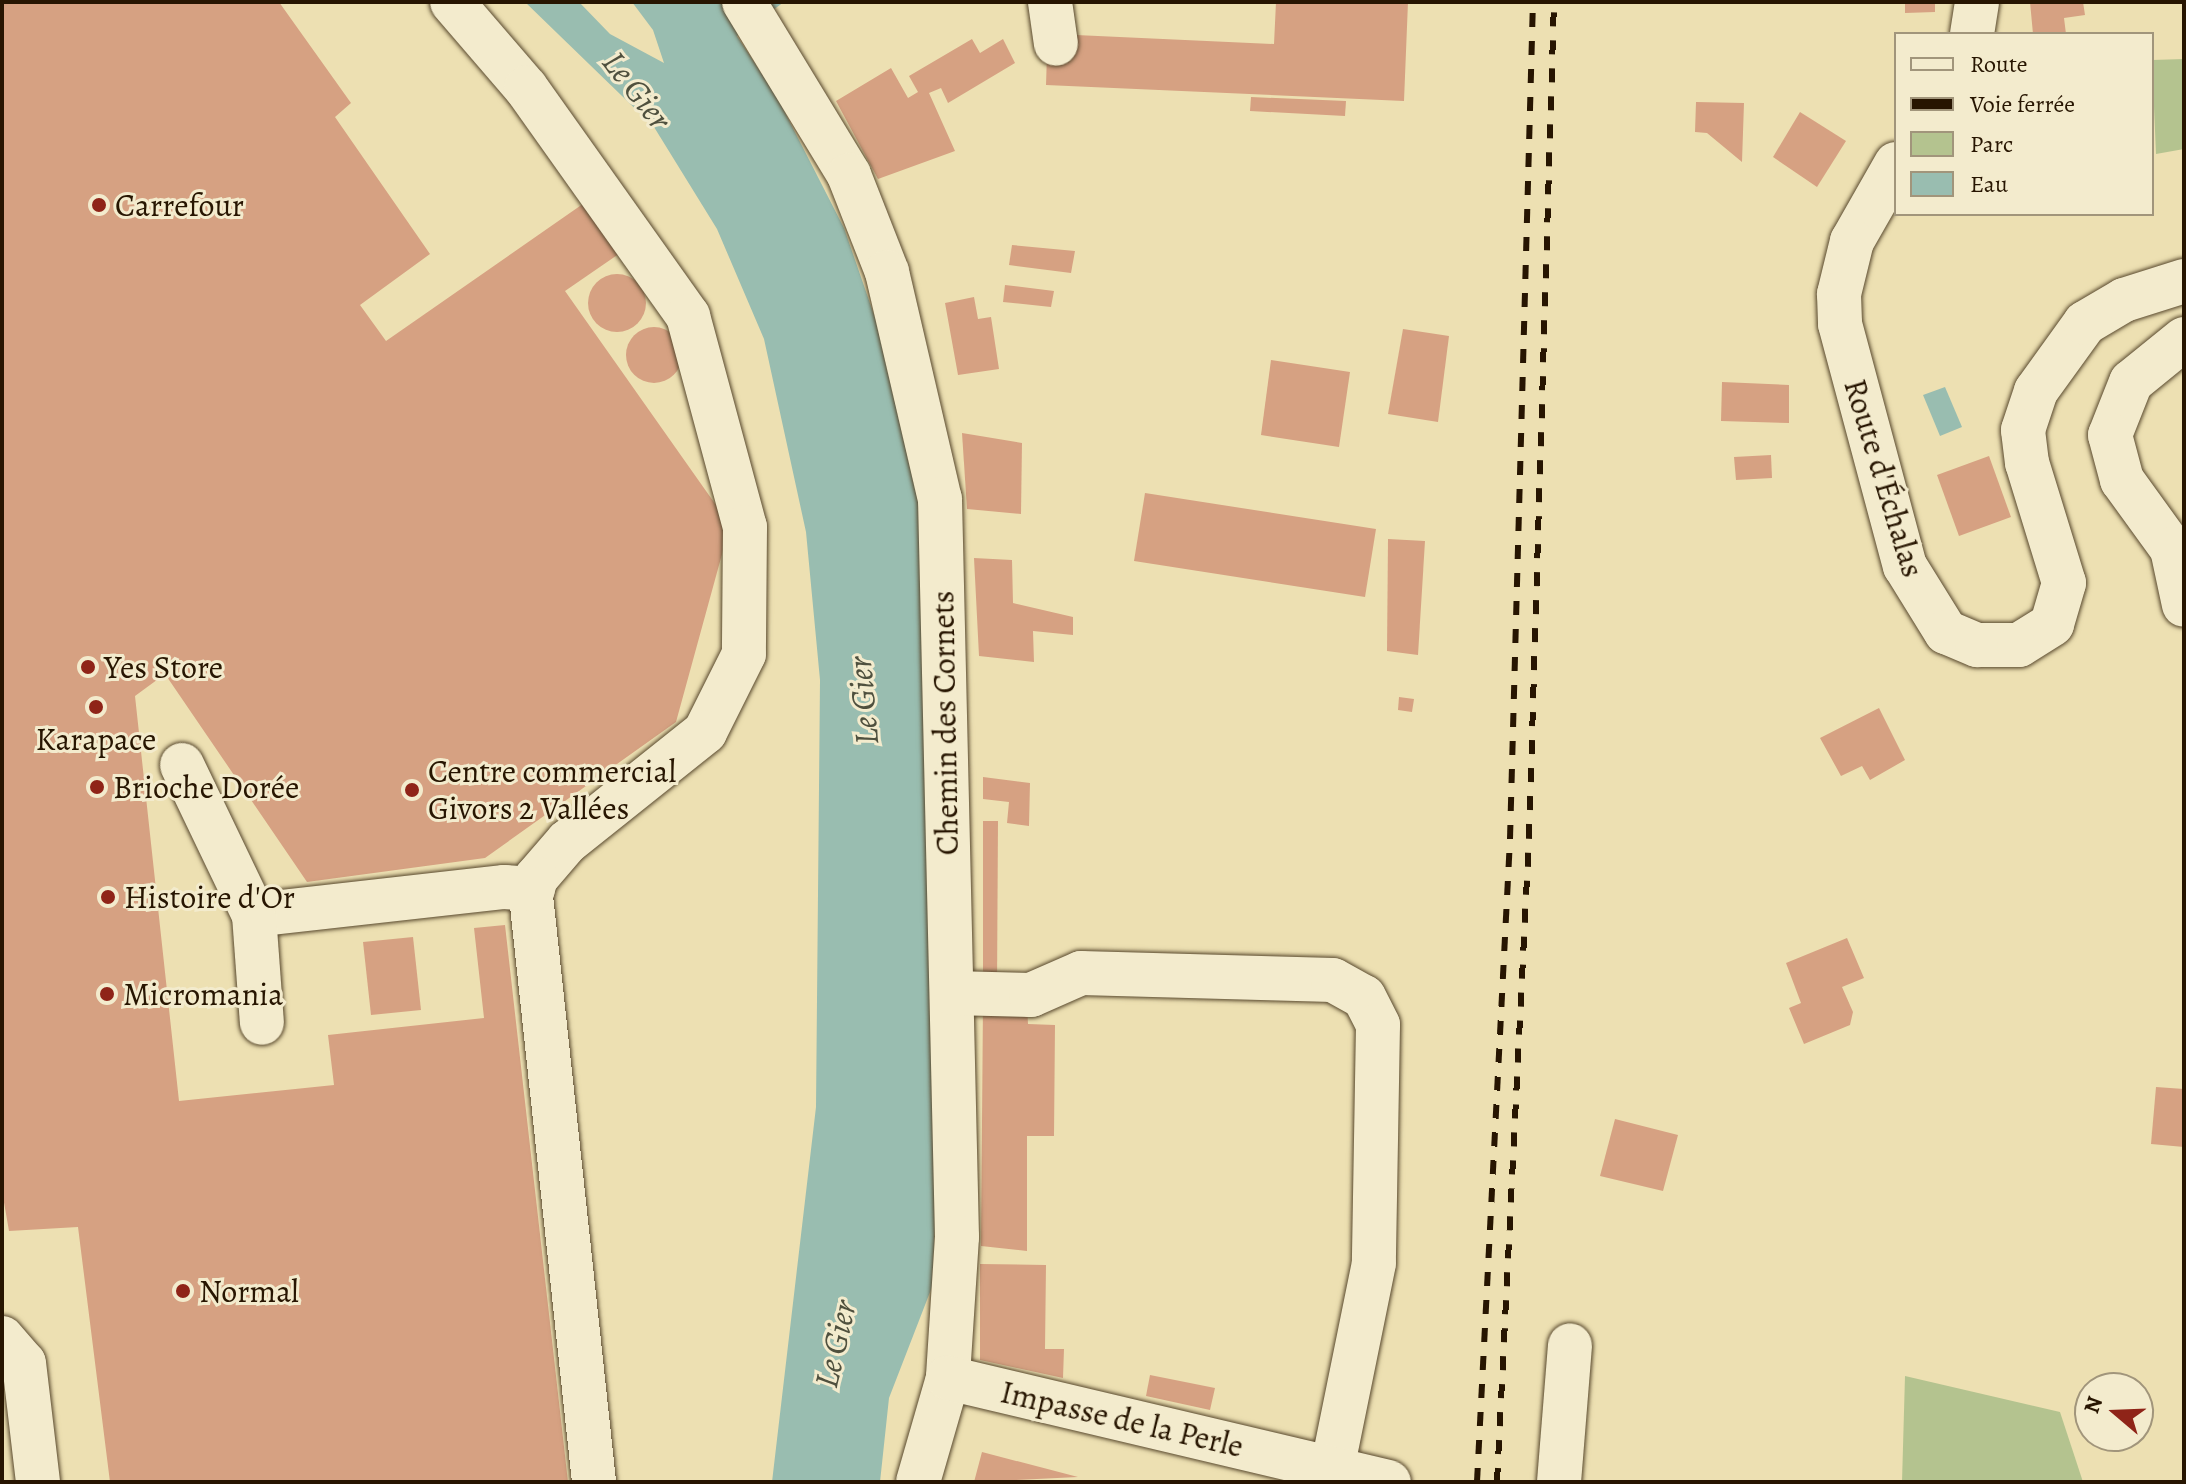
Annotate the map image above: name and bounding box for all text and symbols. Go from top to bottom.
legend [1894,32,2154,216]
water label: Le Gier [594,43,680,137]
text: Route [1970,48,2028,80]
text: Voie ferrée [1970,88,2075,120]
text: Parc [1970,128,2013,160]
text: Eau [1970,168,2008,200]
place label: Carrefour [115,186,244,224]
marker: Carrefour [90,196,108,214]
street label: Route d'Échalas [1836,374,1932,582]
street label: Chemin des Cornets [923,590,967,856]
place label: Yes Store [104,648,223,686]
water label: Le Gier [839,655,887,747]
marker: Yes Store [79,658,97,676]
marker: Karapace [87,698,105,716]
place label: Karapace [36,720,156,758]
place label: Centre commercial Givors 2 Vallées [428,753,676,828]
place label: Brioche Dorée [113,768,299,806]
marker: Brioche Dorée [88,778,106,796]
marker: Centre commercial Givors 2 Vallées [403,781,421,799]
place label: Histoire d'Or [124,878,295,916]
marker: Histoire d'Or [99,888,117,906]
place label: Micromania [123,975,283,1013]
marker: Micromania [98,985,116,1003]
place label: Normal [199,1272,299,1310]
marker: Normal [174,1282,192,1300]
water label: Le Gier [805,1296,865,1392]
street label: Impasse de la Perle [997,1372,1247,1466]
north arrow [2074,1372,2154,1452]
text: N [2076,1392,2110,1417]

